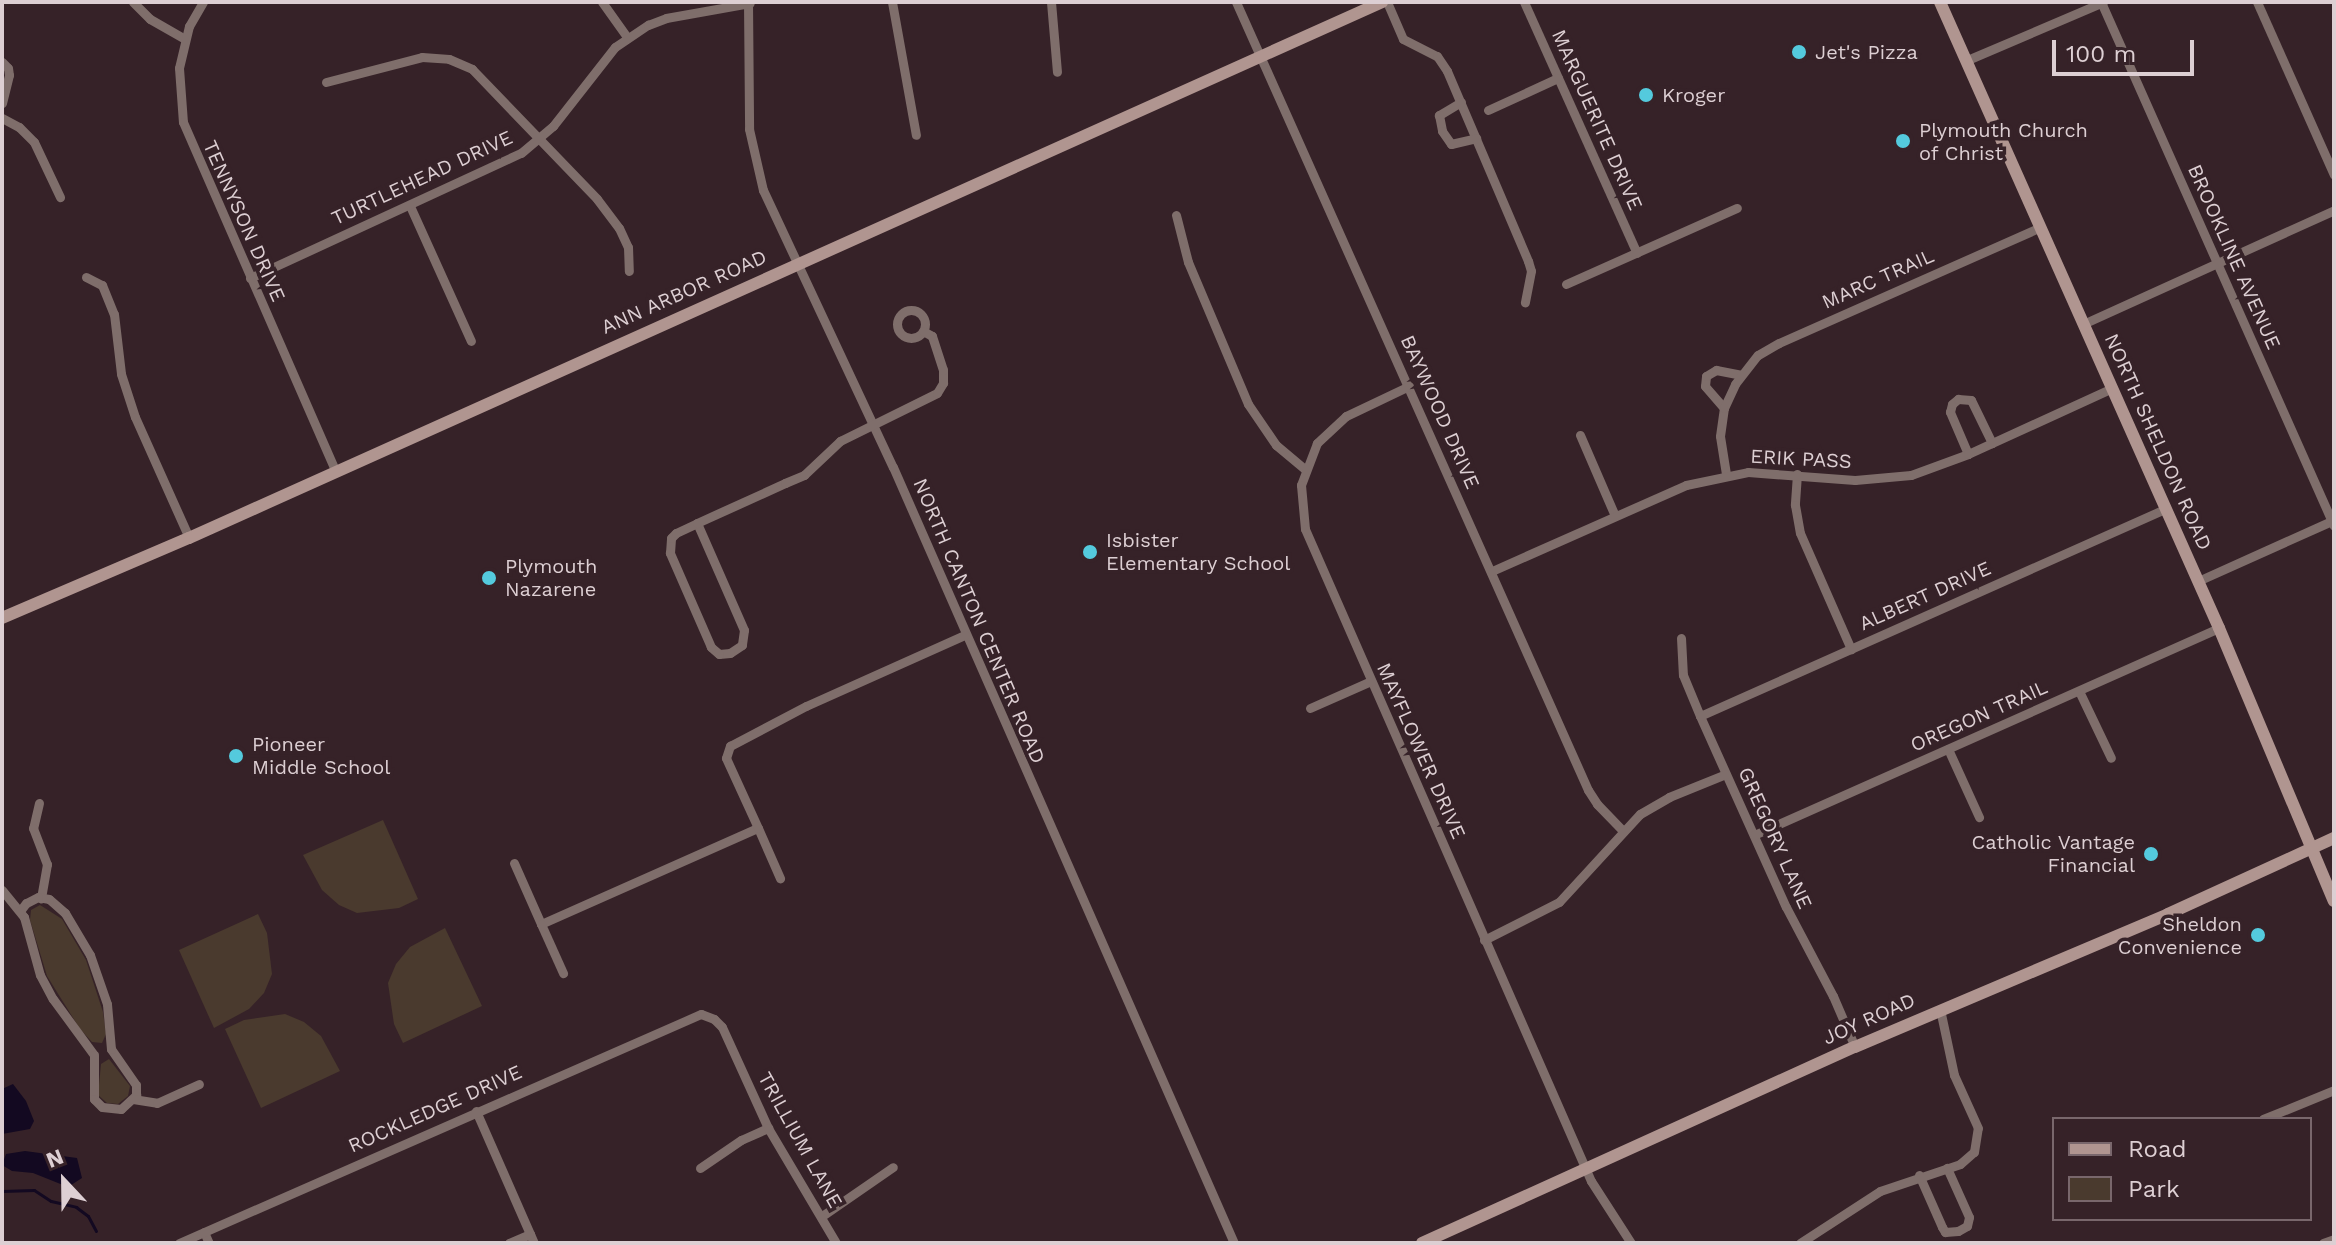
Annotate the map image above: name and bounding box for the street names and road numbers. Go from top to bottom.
street label: MARGUERITE DRIVE [1546,26,1648,214]
street label: TURTLEHEAD DRIVE [328,125,516,231]
street label: TENNYSON DRIVE [198,137,290,305]
street label: BROOKLINE AVENUE [2182,160,2286,354]
street label: MARC TRAIL [1818,244,1938,314]
street label: ANN ARBOR ROAD [597,245,771,339]
street label: NORTH SHELDON ROAD [2099,330,2217,554]
street label: BAYWOOD DRIVE [1395,331,1485,493]
street label: ERIK PASS [1750,444,1852,474]
street label: NORTH CANTON CENTER ROAD [908,475,1050,767]
street label: ALBERT DRIVE [1855,556,1995,636]
street label: MAYFLOWER DRIVE [1371,659,1471,843]
street label: OREGON TRAIL [1906,675,2052,757]
street label: GREGORY LANE [1733,763,1817,913]
street label: JOY ROAD [1819,988,1919,1050]
street label: ROCKLEDGE DRIVE [344,1060,526,1158]
street label: TRILLIUM LANE [753,1068,847,1212]

